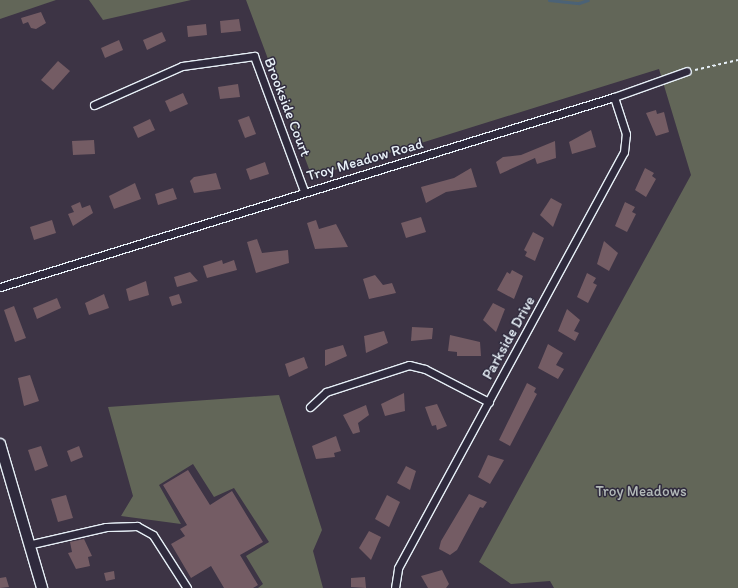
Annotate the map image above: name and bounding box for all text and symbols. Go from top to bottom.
street label: Brookside Court [260,55,314,159]
street label: Troy Meadow Road [305,135,425,185]
street label: Parkside Drive [479,293,539,383]
park label: Troy Meadows [596,483,686,501]

